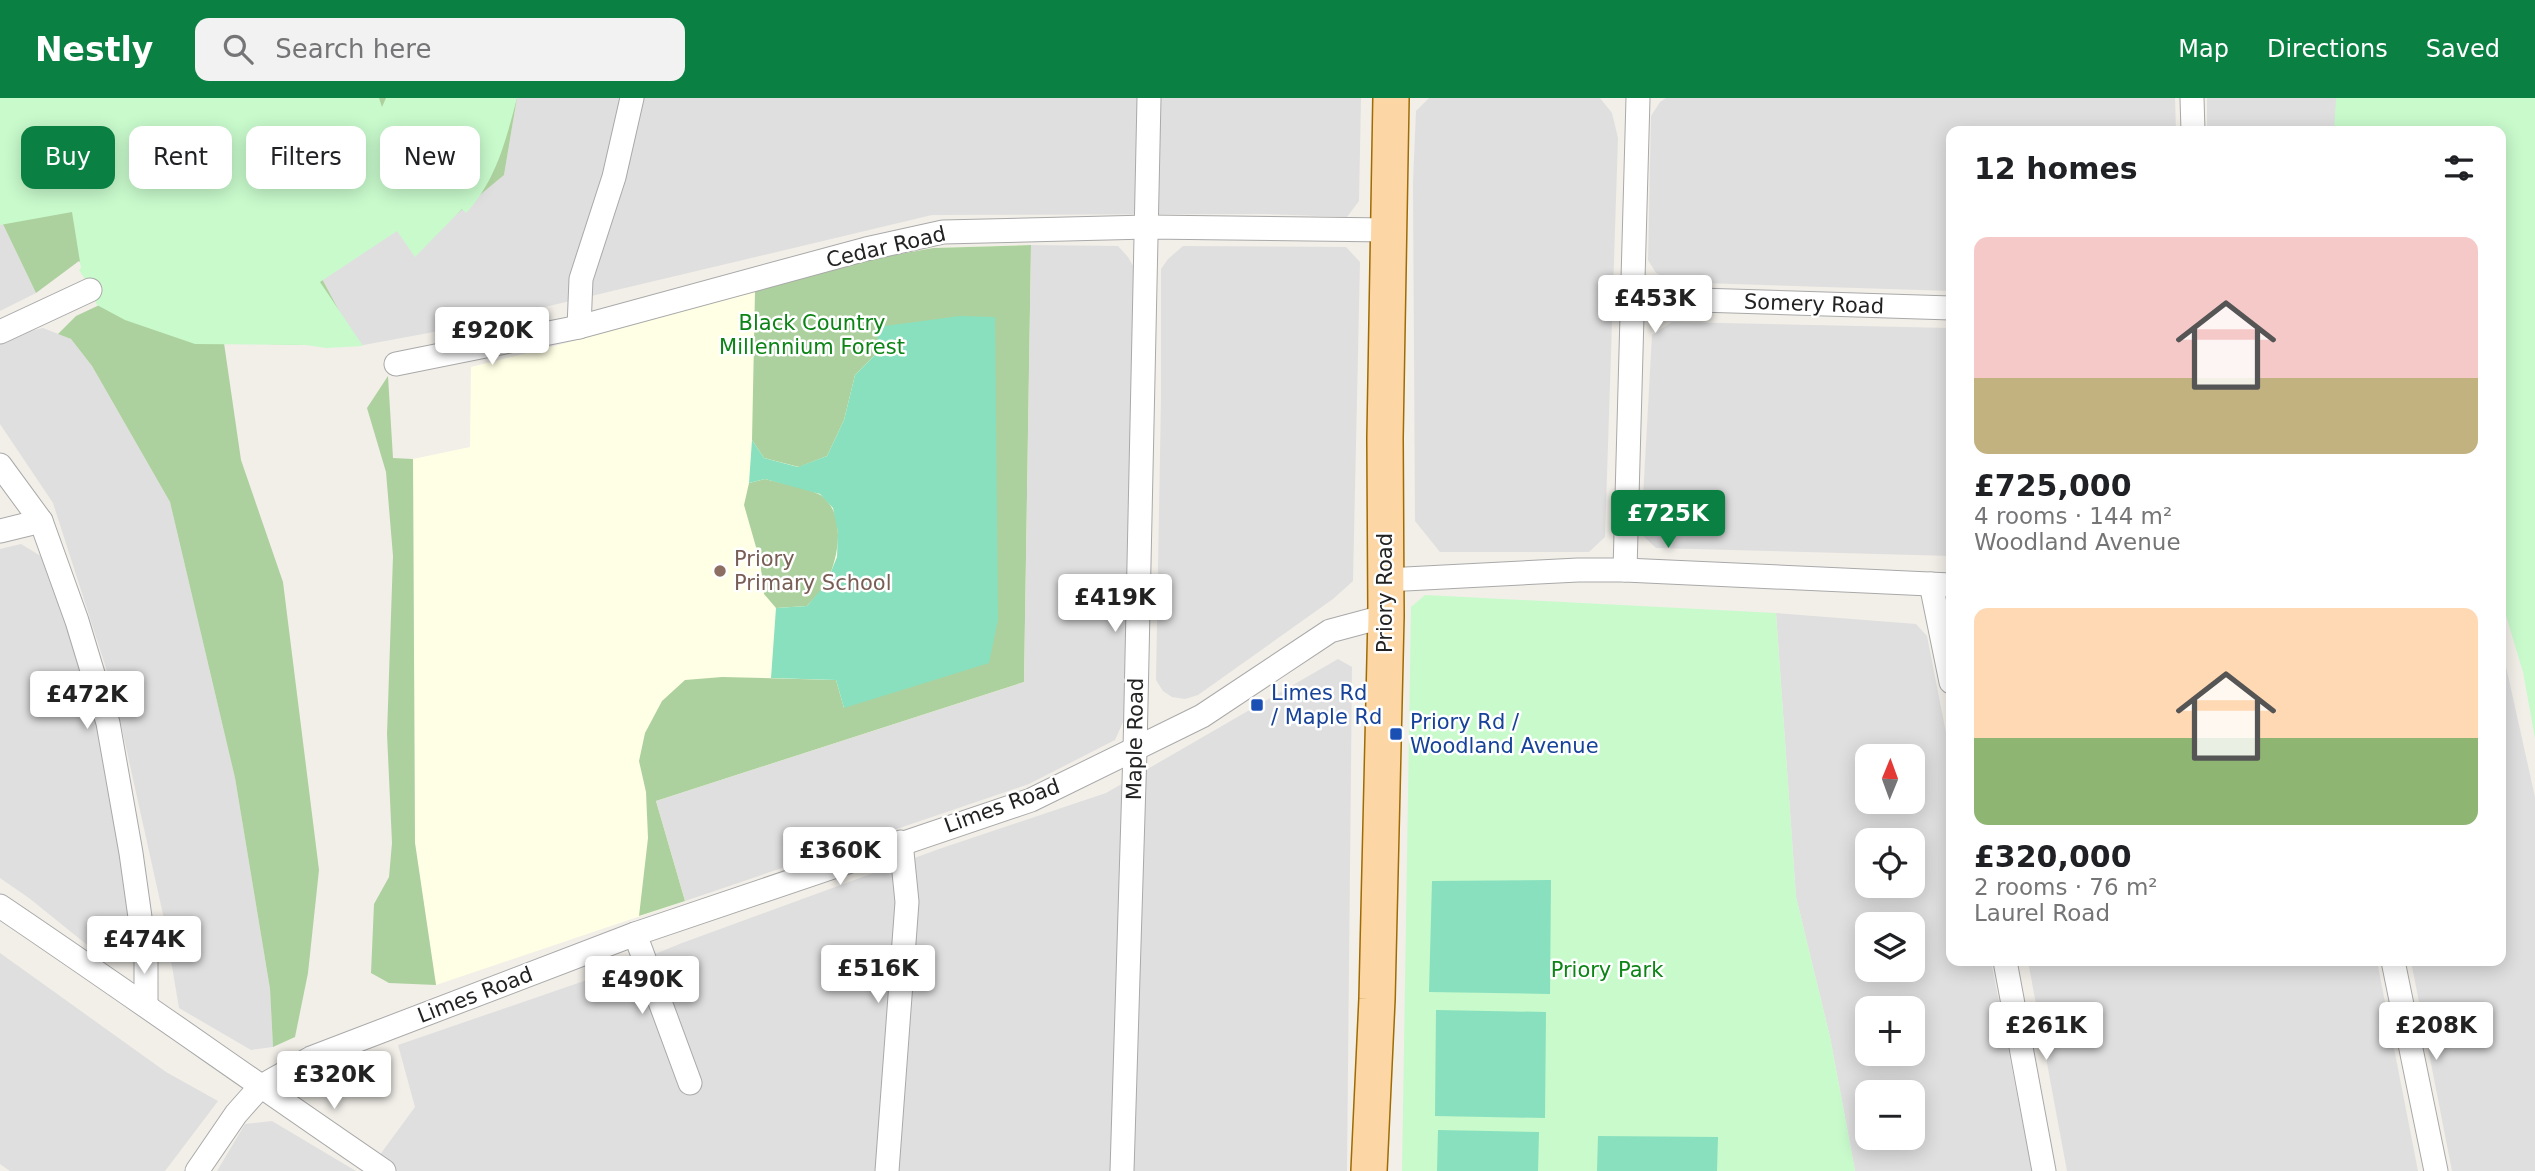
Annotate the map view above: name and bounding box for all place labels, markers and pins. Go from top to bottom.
pin: £453K [1606,275,1704,335]
pin: £920K [443,308,541,367]
pin: £725K [1619,490,1717,550]
place label: Priory Primary School [734,547,892,595]
marker: Priory Primary School [712,563,728,579]
pin: £419K [1066,574,1164,634]
pin: £472K [38,672,136,731]
place label: Limes Rd / Maple Rd [1271,681,1382,729]
marker: Limes Rd / Maple Rd [1249,697,1265,713]
place label: Priory Rd / Woodland Avenue [1410,710,1599,758]
marker: Priory Rd / Woodland Avenue [1388,726,1404,742]
pin: £360K [791,828,889,887]
pin: £474K [95,916,193,976]
pin: £516K [829,946,927,1005]
pin: £490K [593,956,691,1016]
pin: £261K [1997,1002,2095,1062]
pin: £208K [2387,1002,2485,1062]
pin: £320K [285,1052,383,1111]

